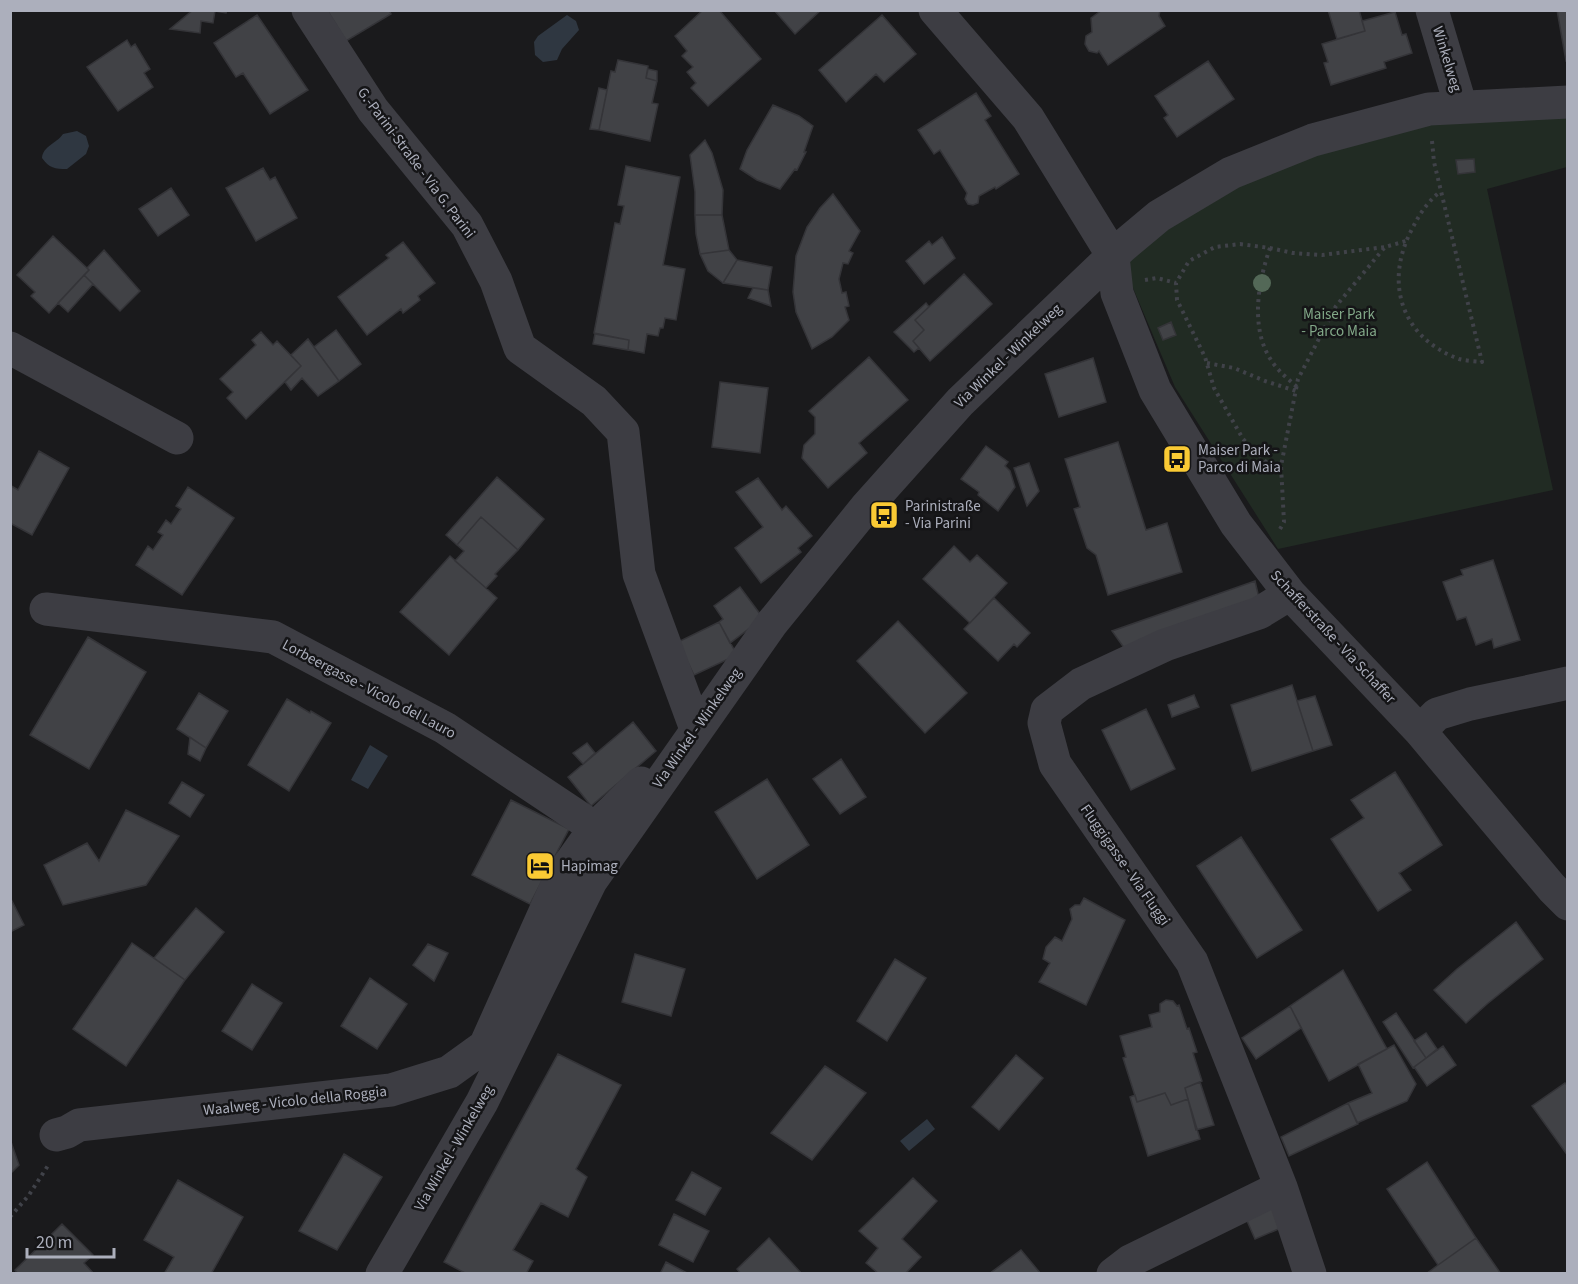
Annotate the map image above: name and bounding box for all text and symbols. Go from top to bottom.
street label: Winkelweg [1427,24,1467,95]
street label: G.-Parini-Straße - Via G. Parini [352,83,480,243]
street label: Via Winkel - Winkelweg [949,299,1067,413]
park label: Maiser Park - Parco Maia [1301,304,1377,342]
place label: Maiser Park - Parco di Maia [1198,440,1281,478]
bus stop icon: Maiser Park - Parco di Maia [1161,443,1193,475]
place label: Parinistraße - Via Parini [905,496,981,534]
bus stop icon: Parinistraße - Via Parini [868,499,900,531]
street label: Schafferstraße - Via Schaffer [1265,566,1401,709]
street label: Lorbeergasse - Vicolo del Lauro [278,634,460,744]
street label: Via Winkel - Winkelweg [648,663,747,792]
street label: Fluggigasse - Via Fluggi [1075,800,1175,930]
hotel icon: Hapimag [524,850,556,882]
place label: Hapimag [561,856,618,877]
street label: Waalweg - Vicolo della Roggia [202,1081,388,1121]
street label: Via Winkel - Winkelweg [409,1081,499,1215]
scale bar [27,1221,114,1259]
text: 20 m [36,1230,72,1255]

